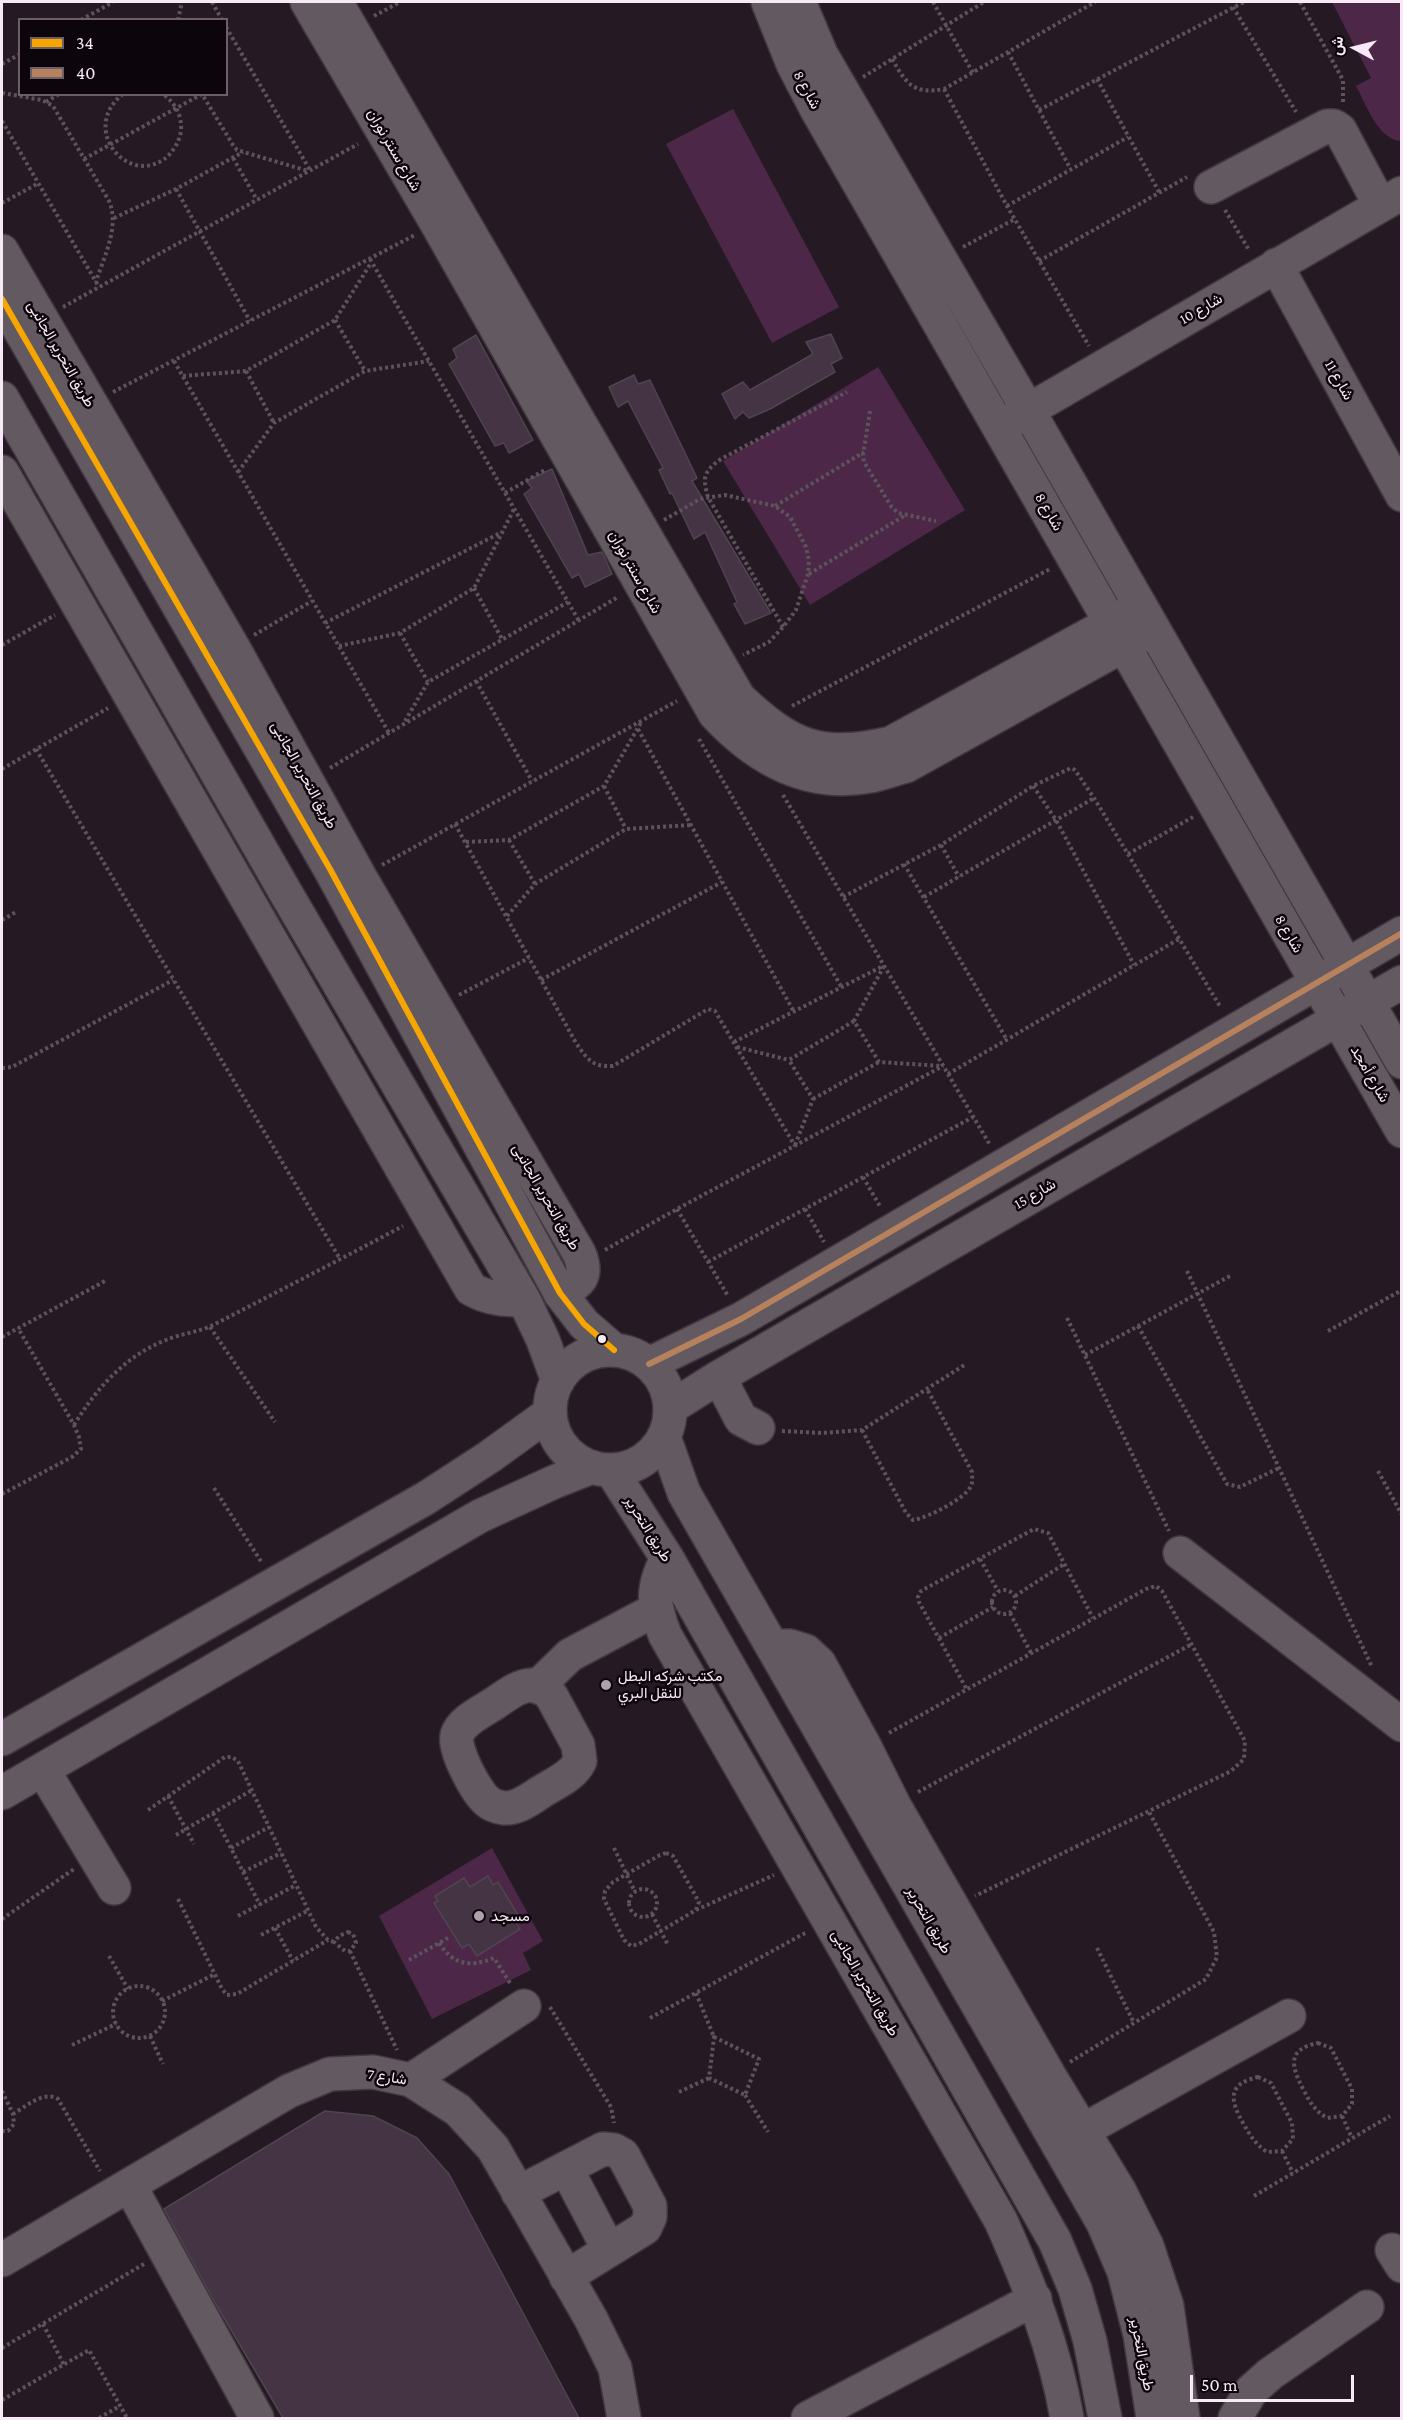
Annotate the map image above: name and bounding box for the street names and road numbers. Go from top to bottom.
street label: شارع 8 [789,68,825,112]
street label: شارع سنتر نوران [363,105,425,195]
street label: شارع 10 [1176,290,1226,328]
street label: طريق التحرير الجانبى [23,297,99,411]
street label: شارع 11 [1321,357,1357,403]
street label: شارع 8 [1031,490,1067,534]
street label: شارع سنتر نوران [605,527,665,617]
street label: طريق التحرير الجانبى [267,718,341,832]
street label: شارع 8 [1271,912,1307,956]
street label: شارع أمجد [1347,1042,1393,1106]
street label: طريق التحرير الجانبى [508,1140,584,1254]
street label: شارع 15 [1011,1175,1059,1213]
street label: طريق التحرير [621,1493,675,1565]
street label: طريق التحرير [903,1883,955,1957]
street label: طريق التحرير الجانبى [827,1926,903,2040]
street label: شارع 7 [366,2065,408,2089]
street label: طريق التحرير [1126,2316,1158,2392]

